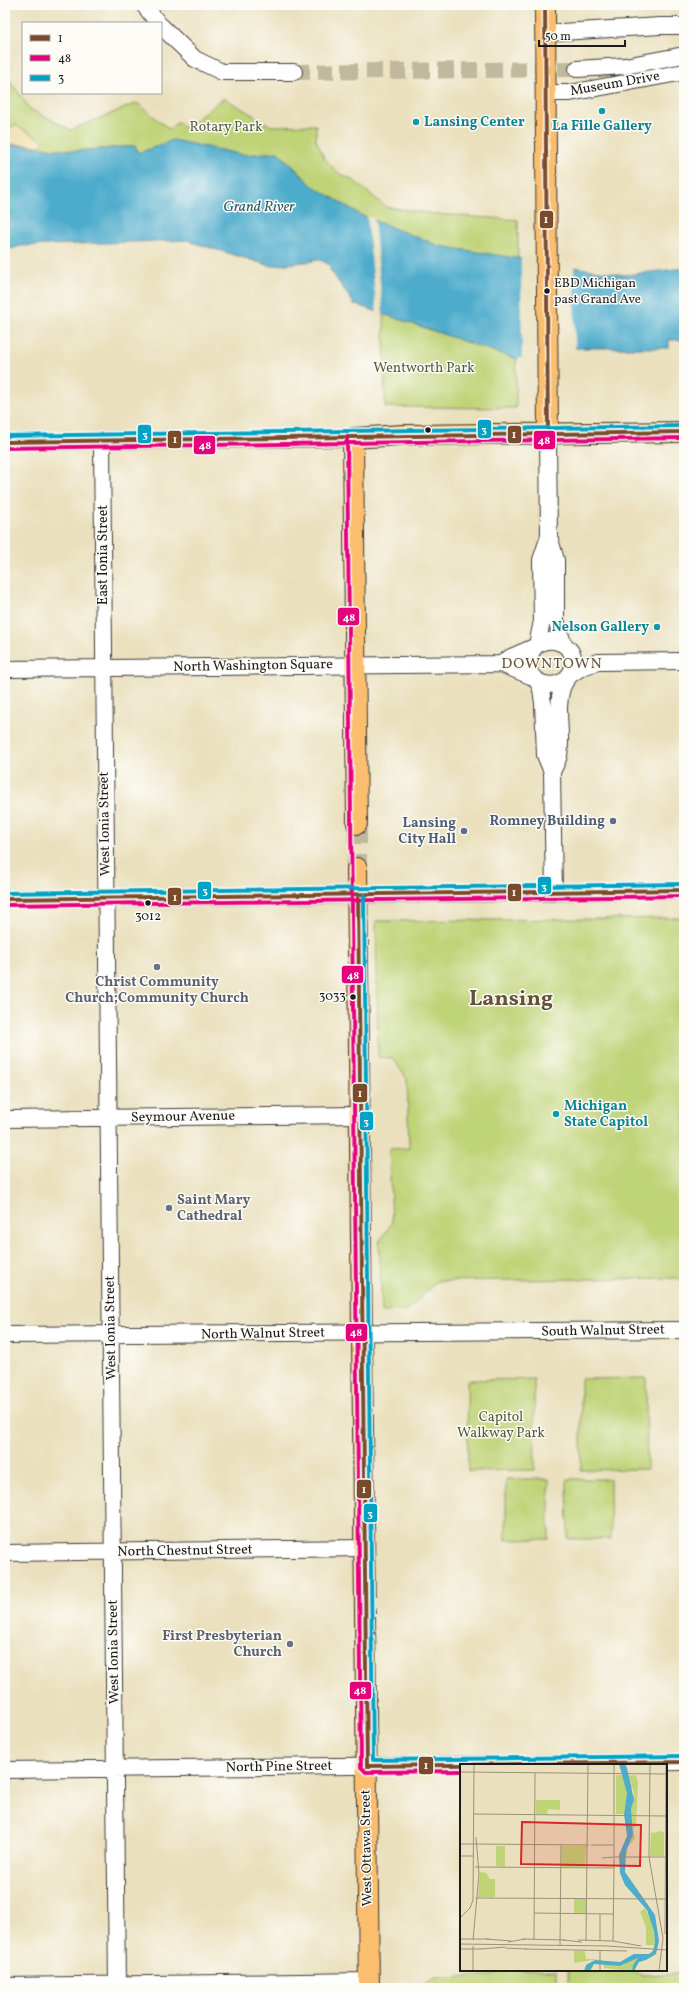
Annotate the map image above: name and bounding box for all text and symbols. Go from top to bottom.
legend [22,22,162,94]
scale bar [539,22,625,48]
text: 50 m [545,29,571,45]
text: 1 [58,31,63,47]
text: 48 [58,51,71,67]
street label: Museum Drive [569,67,662,101]
text: 3 [58,71,64,87]
marker: La Fille Gallery [597,106,607,116]
place label: Lansing Center [424,113,525,132]
marker: Lansing Center [411,117,421,127]
place label: La Fille Gallery [552,117,652,136]
park label: Rotary Park [189,118,263,137]
water label: Grand River [223,197,295,218]
line badge: 1 [539,210,554,229]
text: 1 [544,213,548,228]
place label: EBD Michigan past Grand Ave [554,275,641,309]
marker: EBD Michigan past Grand Ave [542,286,552,296]
park label: Wentworth Park [373,359,475,378]
line badge: 3 [477,419,492,439]
text: 3 [481,423,487,438]
line badge: 3 [137,424,152,444]
unlabelled marker [423,425,433,435]
line badge: 1 [507,425,522,444]
text: 3 [142,428,148,443]
text: 1 [512,428,516,443]
line badge: 1 [167,430,182,449]
line badge: 48 [533,430,556,450]
text: 1 [173,433,177,448]
text: 48 [538,434,550,449]
line badge: 48 [193,435,216,455]
text: 48 [199,439,211,454]
street label: East Ionia Street [94,505,113,605]
line badge: 48 [337,607,360,626]
text: 48 [343,611,355,626]
place label: Nelson Gallery [552,618,649,637]
marker: Nelson Gallery [652,622,662,632]
district label: DOWNTOWN [501,654,603,675]
street label: North Washington Square [173,655,333,677]
street label: West Ionia Street [95,771,115,877]
place label: Romney Building [490,812,605,831]
place label: Lansing City Hall [398,814,456,849]
marker: Romney Building [608,816,618,826]
marker: Lansing City Hall [459,826,469,836]
line badge: 3 [537,876,552,895]
text: 3 [541,880,547,895]
line badge: 3 [197,881,212,900]
line badge: 1 [507,883,522,902]
text: 3 [202,884,208,899]
text: 1 [512,886,516,901]
line badge: 1 [167,887,182,906]
text: 1 [173,891,177,906]
marker: 3012 [143,898,153,908]
place label: 3012 [135,908,161,926]
marker: Christ Community Church;Community Church [152,962,162,972]
line badge: 48 [341,965,364,984]
text: 48 [347,969,359,984]
place label: Christ Community Church;Community Church [65,973,249,1008]
district label: Lansing [469,984,553,1015]
place label: 3033 [319,988,346,1006]
marker: 3033 [348,992,358,1002]
line badge: 1 [352,1083,368,1103]
text: 1 [358,1087,362,1102]
place label: Michigan State Capitol [564,1097,648,1132]
street label: Seymour Avenue [131,1107,236,1127]
marker: Michigan State Capitol [551,1109,561,1119]
line badge: 3 [359,1111,374,1131]
text: 3 [363,1115,369,1130]
place label: Saint Mary Cathedral [177,1191,250,1226]
marker: Saint Mary Cathedral [164,1203,174,1213]
street label: West Ionia Street [101,1275,121,1381]
street label: South Walnut Street [541,1320,665,1342]
street label: North Walnut Street [201,1323,325,1345]
line badge: 48 [345,1323,368,1342]
text: 48 [350,1326,362,1341]
park label: Capitol Walkway Park [457,1408,545,1443]
line badge: 1 [356,1479,372,1499]
text: 1 [362,1483,366,1498]
line badge: 3 [363,1503,378,1523]
text: 3 [367,1507,373,1522]
street label: North Chestnut Street [117,1540,253,1562]
street label: West Ionia Street [104,1599,124,1705]
place label: First Presbyterian Church [162,1627,282,1662]
marker: First Presbyterian Church [285,1639,295,1649]
line badge: 48 [349,1681,372,1700]
text: 48 [354,1684,366,1699]
line badge: 1 [418,1756,434,1775]
street label: North Pine Street [226,1757,333,1777]
text: 1 [424,1759,428,1774]
inset map [460,1764,667,1971]
street label: West Ottawa Street [356,1789,378,1907]

